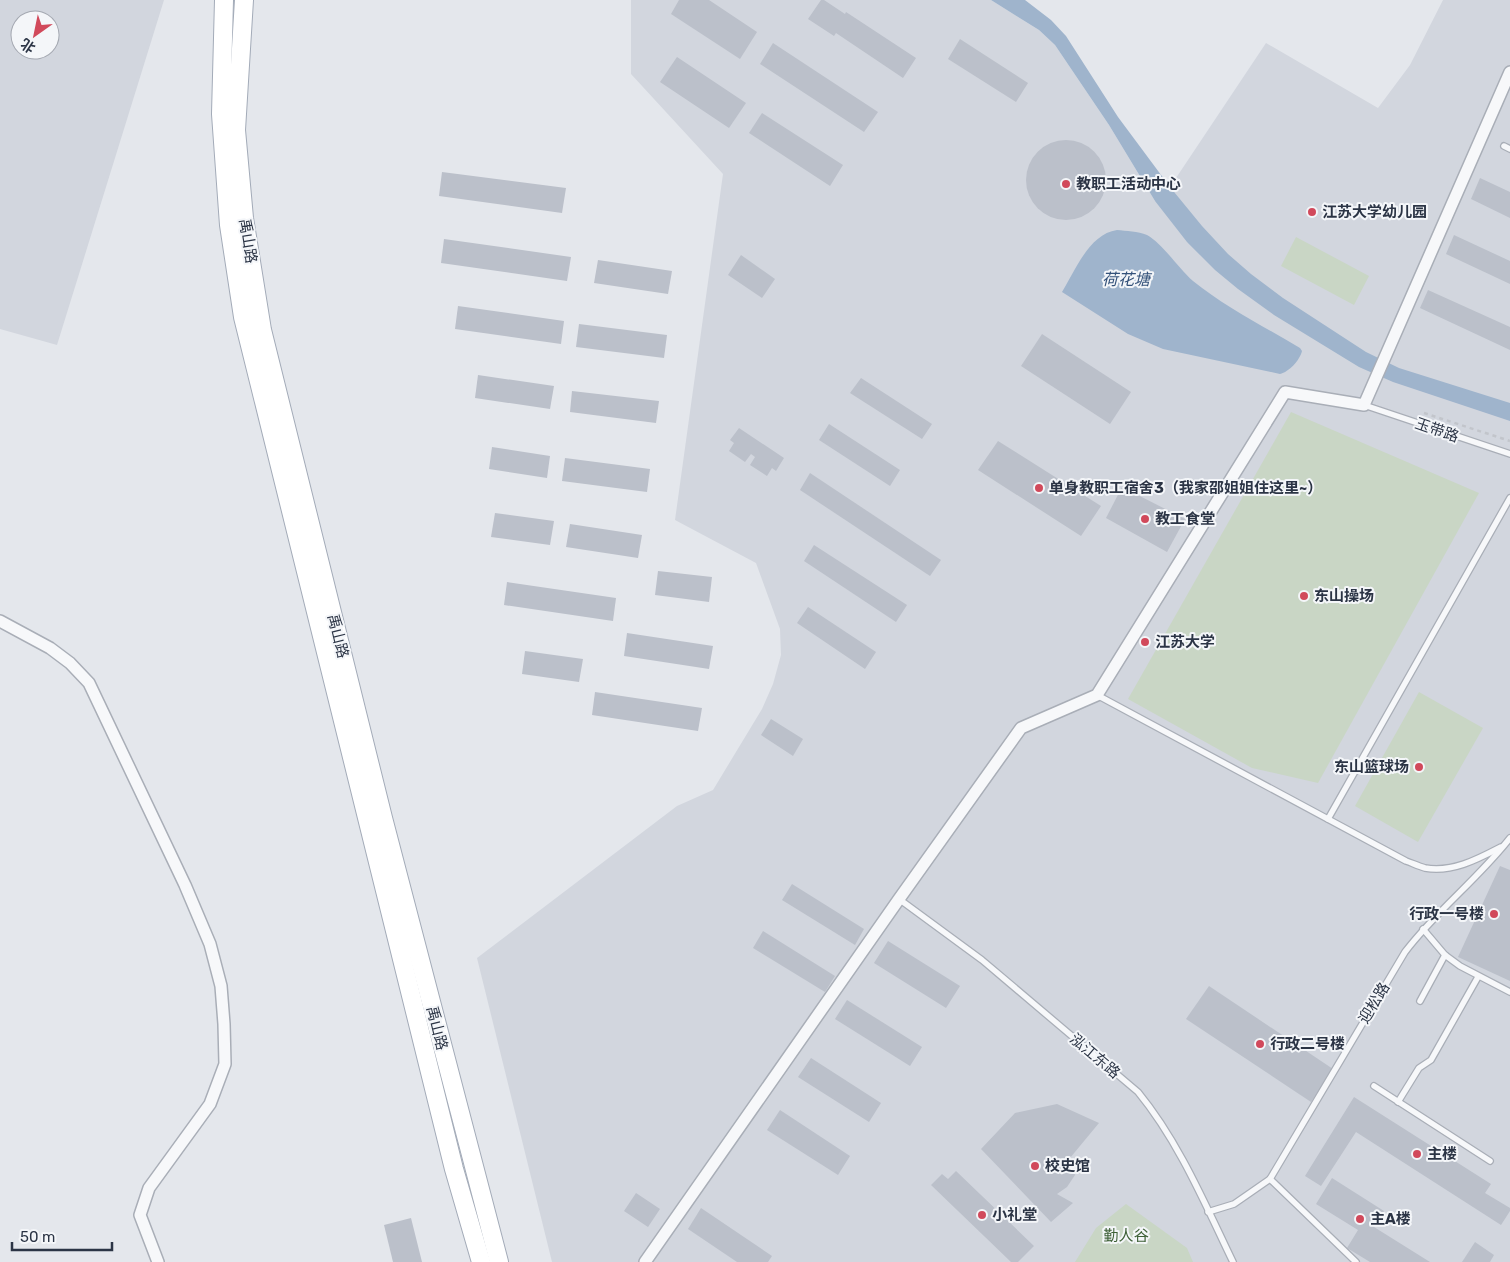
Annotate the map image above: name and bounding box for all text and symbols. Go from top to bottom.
north arrow [10,10,60,60]
text: 北 [18,35,39,56]
place label: 教职工活动中心 [1076,175,1181,193]
marker: 教职工活动中心 [1060,178,1072,190]
place label: 江苏大学幼儿园 [1322,203,1427,221]
marker: 江苏大学幼儿园 [1306,206,1318,218]
street label: 禹山路 [236,217,260,265]
water label: 荷花塘 [1102,270,1153,289]
street label: 玉带路 [1413,414,1461,446]
place label: 单身教职工宿舍3（我家邵姐姐住这里~） [1049,479,1322,497]
marker: 单身教职工宿舍3（我家邵姐姐住这里~） [1033,482,1045,494]
place label: 教工食堂 [1155,510,1215,528]
marker: 教工食堂 [1139,513,1151,525]
place label: 东山操场 [1314,587,1374,605]
marker: 东山操场 [1298,590,1310,602]
street label: 禹山路 [324,612,352,660]
place label: 江苏大学 [1155,633,1215,651]
marker: 江苏大学 [1139,636,1151,648]
place label: 东山篮球场 [1334,758,1409,776]
marker: 东山篮球场 [1413,761,1425,773]
place label: 行政一号楼 [1409,905,1484,923]
marker: 行政一号楼 [1488,908,1500,920]
street label: 迎松路 [1355,979,1393,1027]
street label: 禹山路 [423,1004,451,1052]
street label: 泓江东路 [1066,1030,1124,1082]
place label: 行政二号楼 [1270,1035,1345,1053]
marker: 行政二号楼 [1254,1038,1266,1050]
place label: 主楼 [1427,1145,1457,1163]
marker: 主楼 [1411,1148,1423,1160]
place label: 校史馆 [1045,1157,1090,1175]
marker: 校史馆 [1029,1160,1041,1172]
place label: 小礼堂 [992,1206,1037,1224]
marker: 小礼堂 [976,1209,988,1221]
place label: 主A楼 [1370,1210,1411,1228]
marker: 主A楼 [1354,1213,1366,1225]
scale bar [12,1220,112,1252]
park label: 勤人谷 [1103,1227,1149,1245]
text: 50 m [20,1228,55,1246]

